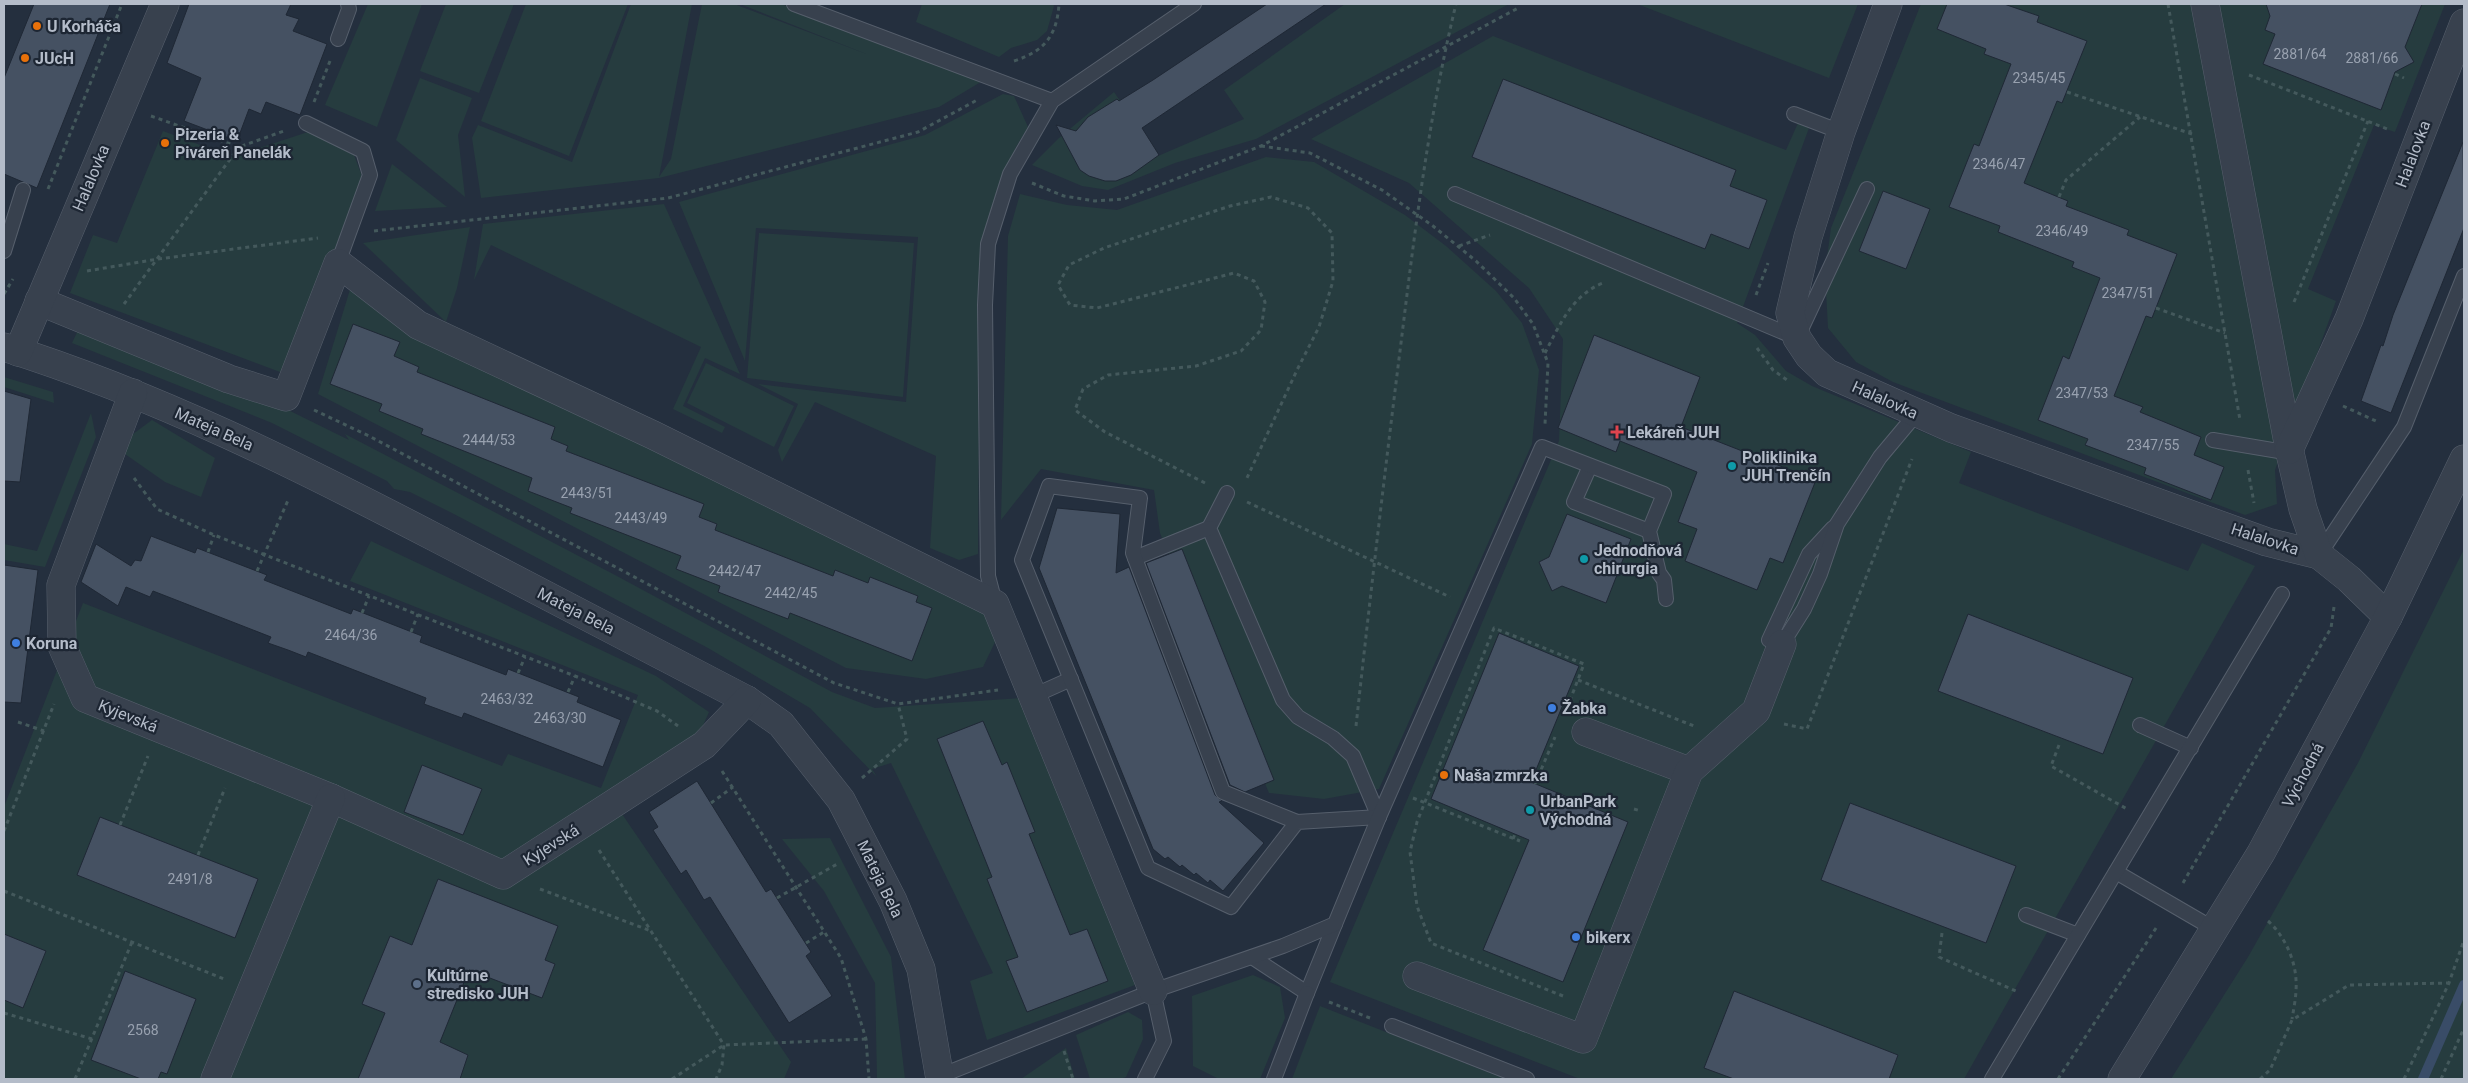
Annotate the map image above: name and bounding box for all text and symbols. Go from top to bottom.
place label: U Korháča [47,17,121,36]
marker: U Korháča [31,20,43,32]
house number: 2881/64 [2274,46,2327,62]
place label: JUcH [35,49,74,68]
house number: 2881/66 [2346,50,2399,66]
marker: JUcH [19,52,31,64]
house number: 2345/45 [2013,70,2066,86]
street label: Halalovka [2392,118,2434,190]
place label: Pizeria & Piváreň Panelák [175,125,292,162]
marker: Pizeria & Piváreň Panelák [159,137,171,149]
street label: Halalovka [69,142,113,214]
house number: 2346/47 [1973,156,2026,172]
house number: 2346/49 [2036,223,2089,239]
house number: 2347/51 [2102,285,2155,301]
street label: Halalovka [1849,377,1921,423]
house number: 2347/53 [2056,385,2109,401]
street label: Mateja Bela [172,403,256,455]
place label: Lekáreň JUH [1627,423,1719,442]
marker: Lekáreň JUH [1611,426,1623,438]
house number: 2444/53 [463,432,516,448]
house number: 2347/55 [2127,437,2180,453]
place label: Poliklinika JUH Trenčín [1742,448,1831,485]
marker: Poliklinika JUH Trenčín [1726,460,1738,472]
house number: 2443/51 [561,485,614,501]
house number: 2443/49 [615,510,668,526]
street label: Halalovka [2229,519,2301,559]
place label: Jednodňová chirurgia [1594,541,1682,578]
marker: Jednodňová chirurgia [1578,553,1590,565]
house number: 2442/47 [709,563,762,579]
street label: Mateja Bela [534,583,618,639]
house number: 2442/45 [765,585,818,601]
house number: 2464/36 [325,627,378,643]
place label: Koruna [26,634,78,653]
marker: Koruna [10,637,22,649]
house number: 2463/32 [481,691,534,707]
street label: Kyjevská [96,696,160,736]
place label: Žabka [1562,699,1607,718]
marker: Žabka [1546,702,1558,714]
house number: 2463/30 [534,710,587,726]
street label: Východná [2278,739,2328,811]
place label: Naša zmrzka [1454,766,1548,785]
marker: Naša zmrzka [1438,769,1450,781]
place label: UrbanPark Východná [1540,792,1617,829]
marker: UrbanPark Východná [1524,804,1536,816]
street label: Kyjevská [520,820,582,870]
street label: Mateja Bela [853,837,907,921]
house number: 2491/8 [167,871,213,887]
place label: bikerx [1586,928,1631,947]
marker: bikerx [1570,931,1582,943]
place label: Kultúrne stredisko JUH [427,966,529,1003]
marker: Kultúrne stredisko JUH [411,978,423,990]
house number: 2568 [127,1022,159,1038]

